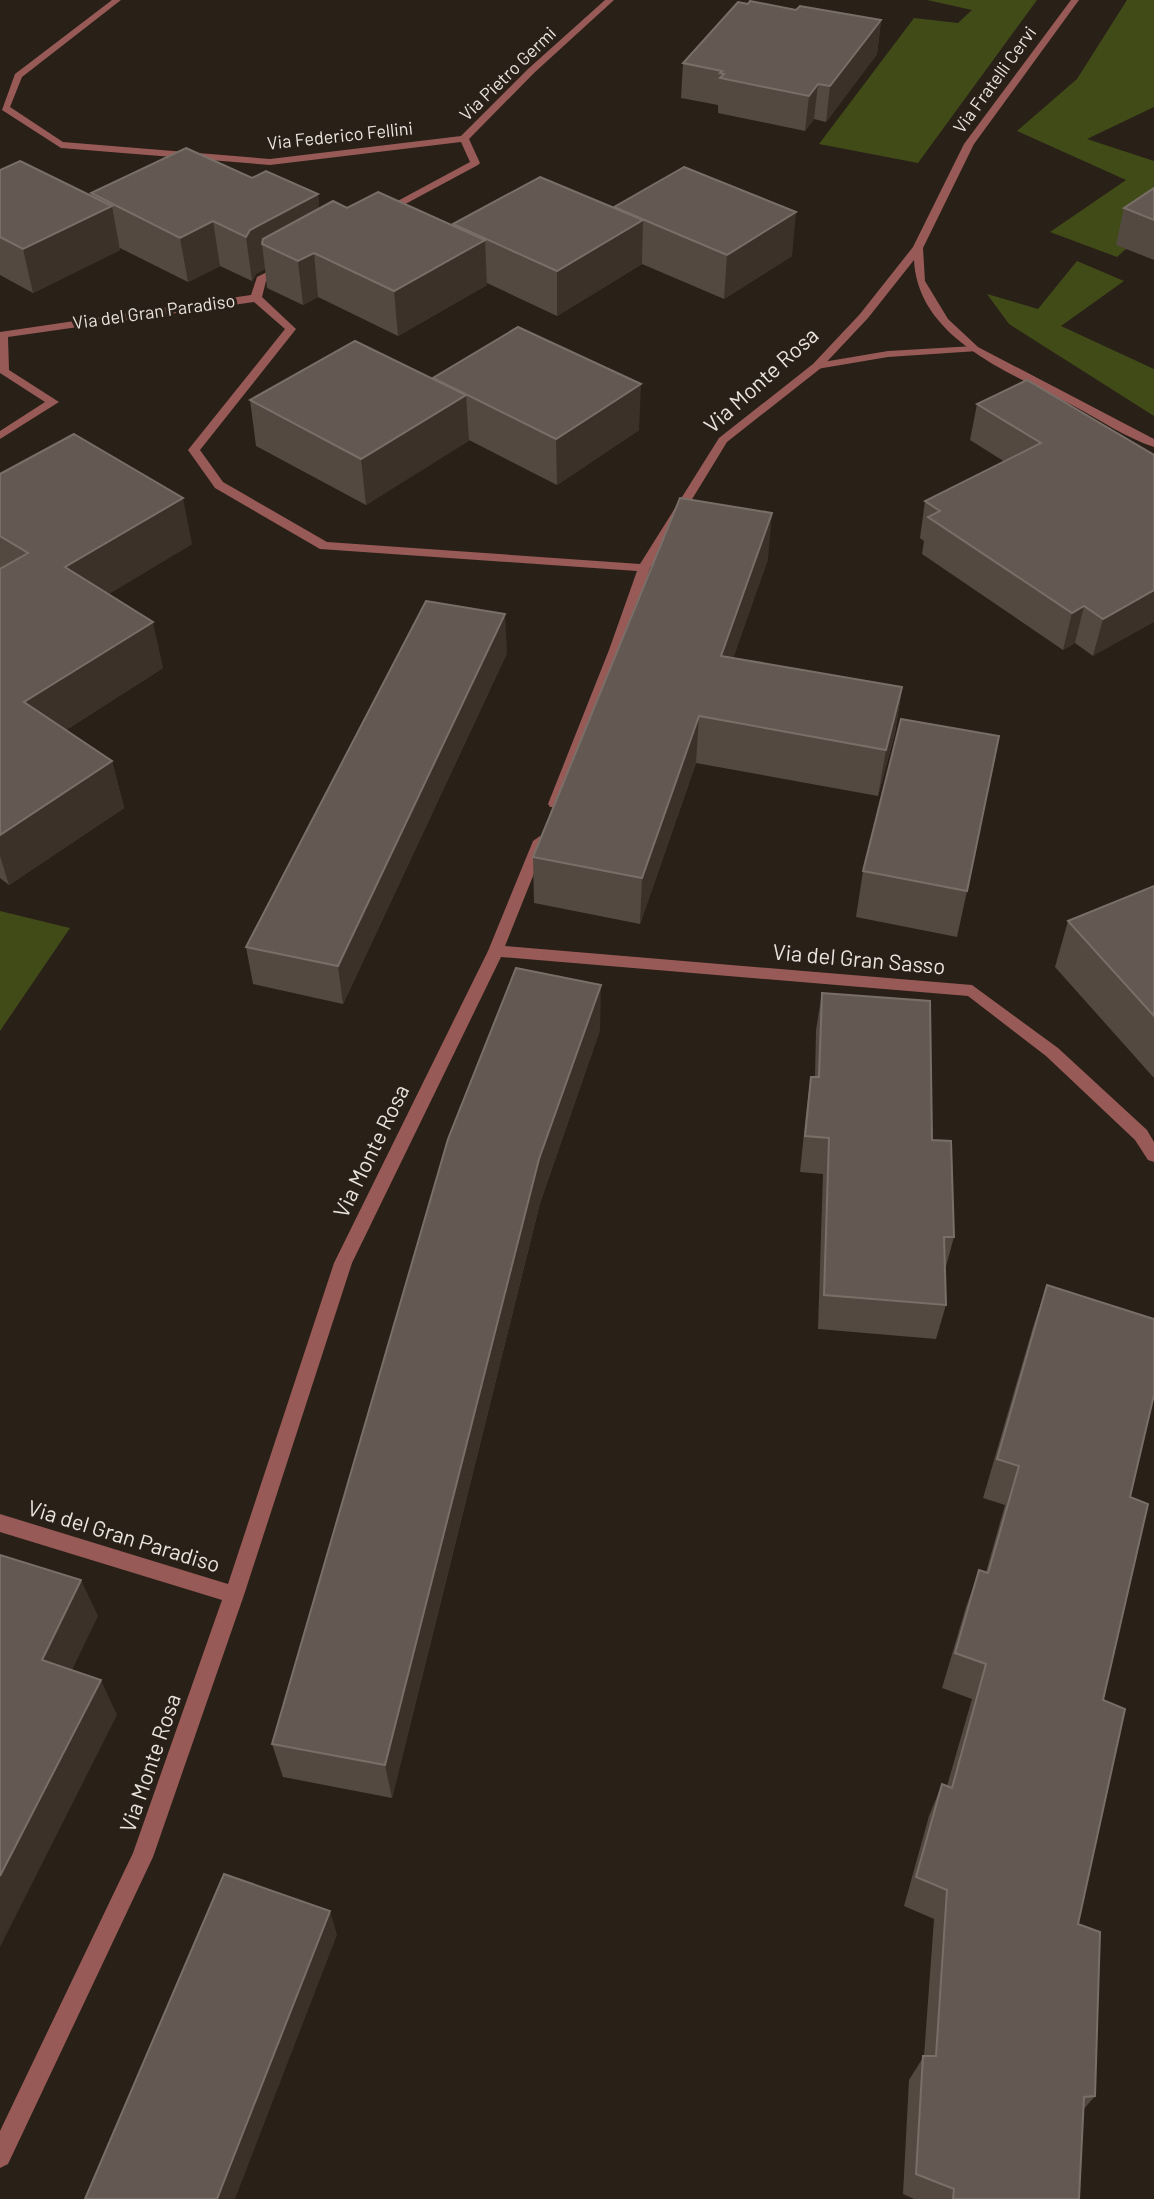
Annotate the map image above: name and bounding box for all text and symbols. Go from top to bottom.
street label: Via Pietro Germi [454,22,560,125]
street label: Via Fratelli Cervi [948,22,1040,137]
street label: Via Federico Fellini [266,116,414,154]
street label: Via del Gran Paradiso [71,289,236,333]
street label: Via Monte Rosa [698,321,823,437]
street label: Via del Gran Sasso [772,938,947,979]
street label: Via Monte Rosa [327,1080,414,1221]
street label: Via del Gran Paradiso [25,1493,224,1577]
street label: Via Monte Rosa [113,1690,185,1835]

